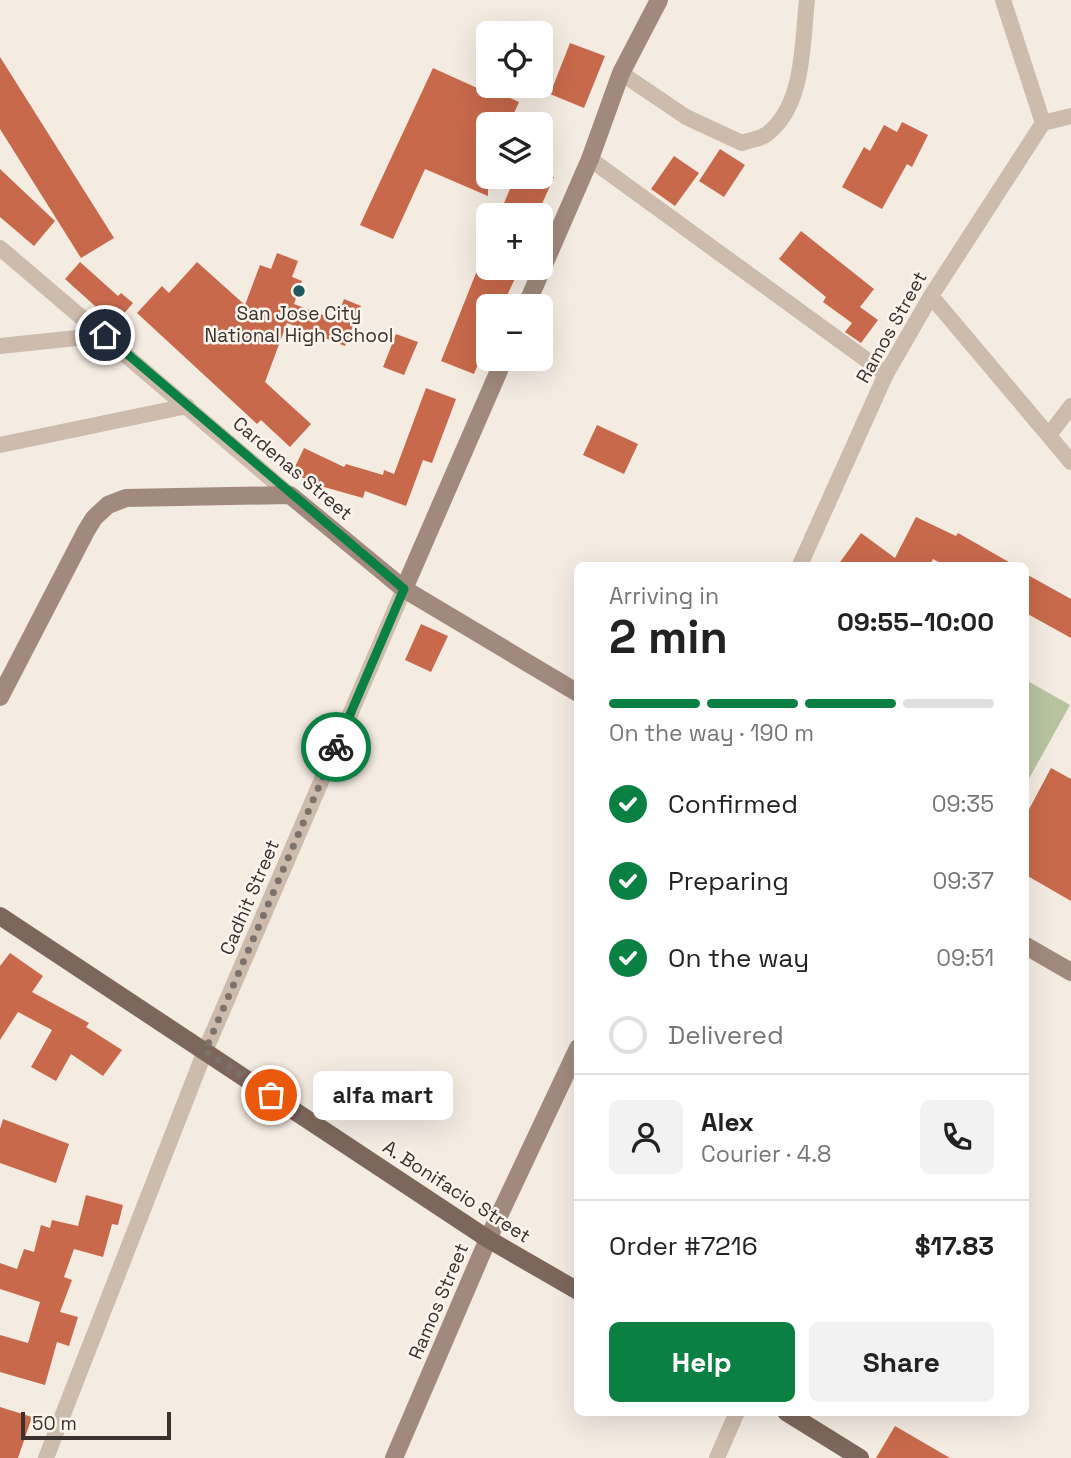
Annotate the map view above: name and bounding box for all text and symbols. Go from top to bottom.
map controls [476,21,553,371]
button: locate [476,21,553,98]
button: layers [476,112,553,189]
button: + [476,203,553,280]
street label: Ramos Street [850,267,932,388]
marker: San Jose City National High School [291,283,307,299]
button: − [476,294,553,371]
place label: San Jose City National High School [205,301,393,348]
pin [75,305,135,365]
icon: home [86,316,124,354]
street label: Cardenas Street [228,411,358,526]
text: Arriving in [609,581,719,611]
text: 09:55–10:00 [837,605,994,639]
text: 2 min [609,608,728,666]
courier [301,712,371,782]
text: On the way · 190 m [609,718,814,748]
icon: bike [317,728,355,766]
icon: check [609,785,647,823]
text: Confirmed [668,787,798,821]
text: 09:35 [932,789,994,819]
street label: Cadhit Street [214,836,285,959]
icon: check [609,862,647,900]
text: Preparing [668,864,789,898]
text: 09:37 [932,866,994,896]
icon: check [609,939,647,977]
text: On the way [668,941,809,975]
text: 09:51 [936,943,994,973]
text: Delivered [668,1018,784,1052]
pin [241,1065,301,1125]
callout: alfa mart [313,1070,453,1120]
icon: bag [252,1076,290,1114]
text: alfa mart [333,1080,433,1110]
button: person [609,1100,683,1174]
button: phone [920,1100,994,1174]
text: Alex [701,1105,754,1139]
street label: A. Bonifacio Street [378,1134,535,1249]
text: Courier · 4.8 [701,1139,831,1169]
text: Order #7216 [609,1229,758,1263]
text: $17.83 [915,1229,994,1263]
street label: Ramos Street [403,1239,474,1363]
button: Help [609,1322,795,1402]
button: Share [809,1322,994,1402]
scale bar [21,1409,172,1441]
text: 50 m [32,1411,77,1436]

